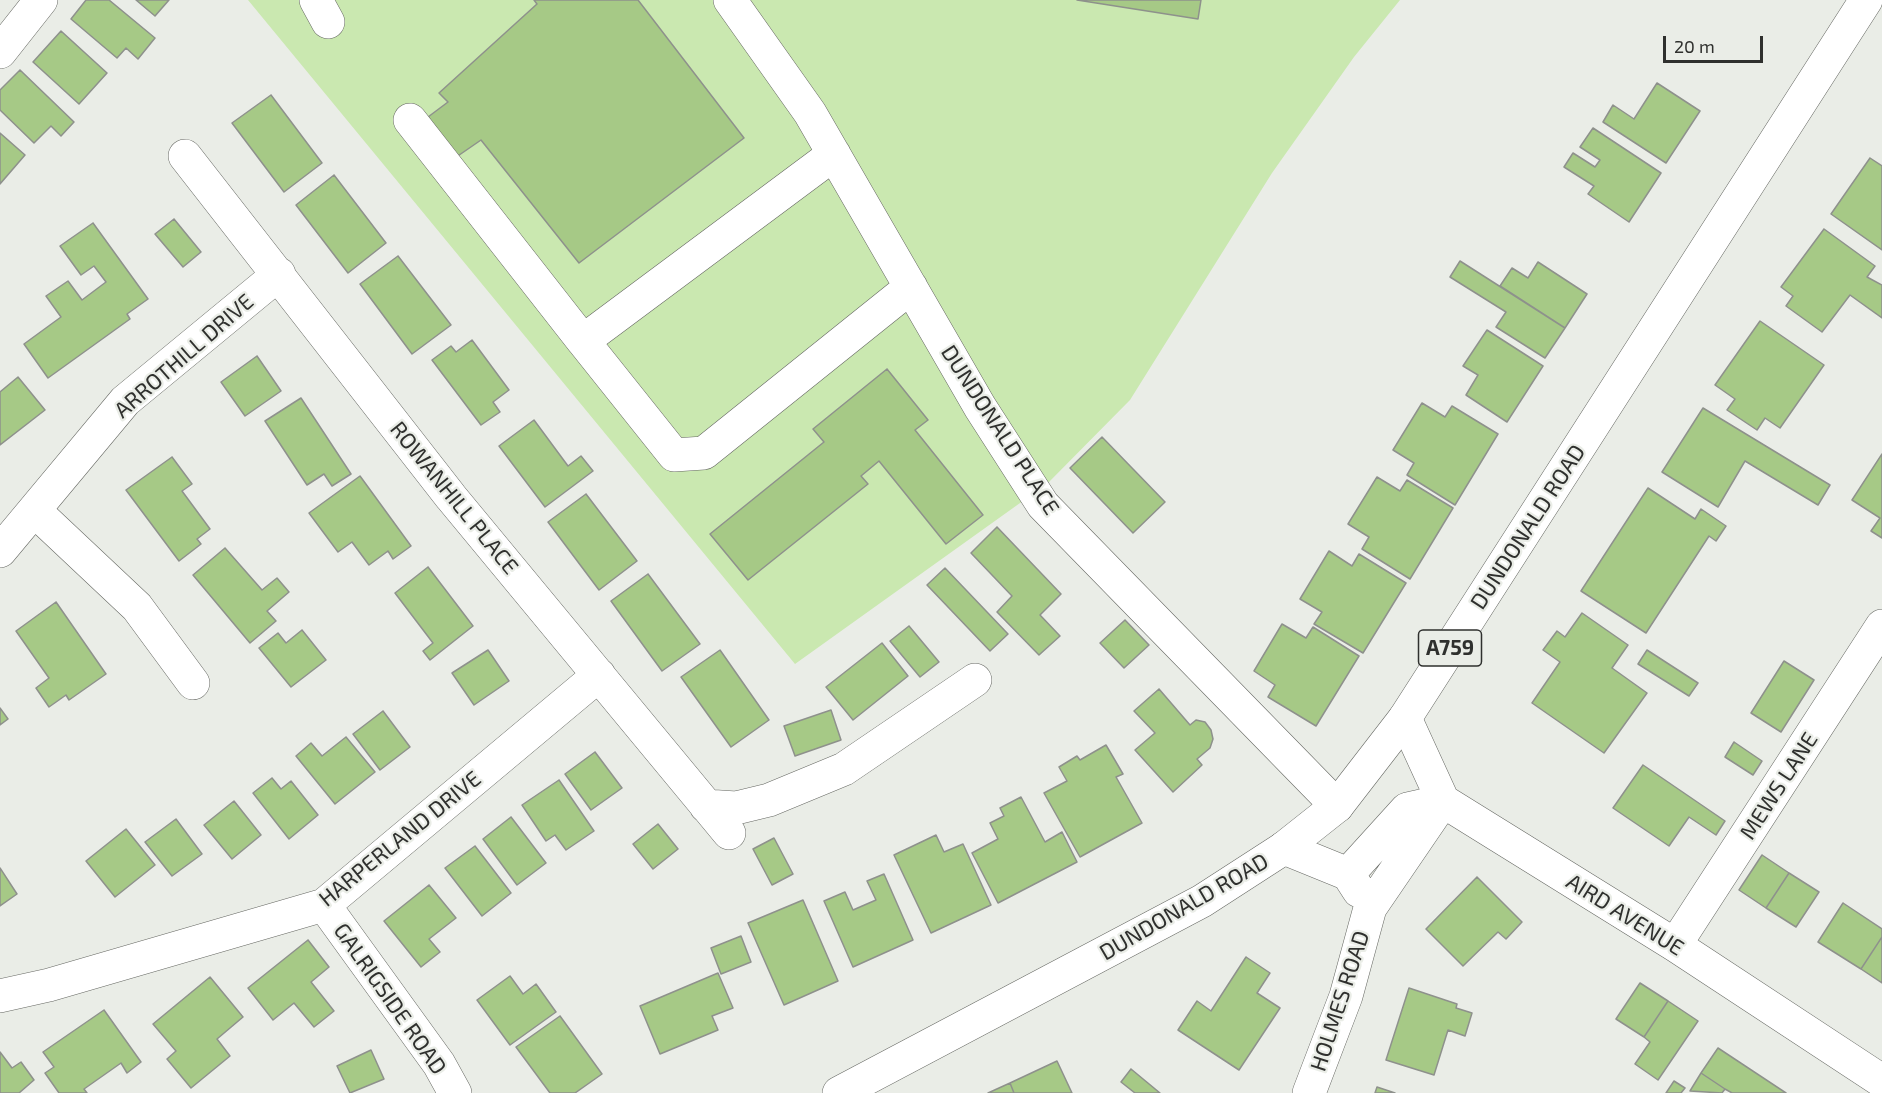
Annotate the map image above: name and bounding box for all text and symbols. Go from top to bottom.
scale bar [1666,24,1766,62]
text: 20 m [1674,35,1715,57]
street label: ARROTHILL DRIVE [109,288,259,424]
street label: DUNDONALD PLACE [935,340,1065,520]
street label: ROWANHILL PLACE [384,416,524,580]
street label: DUNDONALD ROAD [1465,440,1591,614]
road number: A759 [1418,630,1482,666]
street label: MEWS LANE [1735,727,1823,845]
street label: HARPERLAND DRIVE [314,766,486,912]
street label: DUNDONALD ROAD [1095,848,1273,966]
street label: AIRD AVENUE [1561,868,1689,962]
street label: GALRIGSIDE ROAD [328,918,452,1080]
street label: HOLMES ROAD [1305,927,1375,1075]

